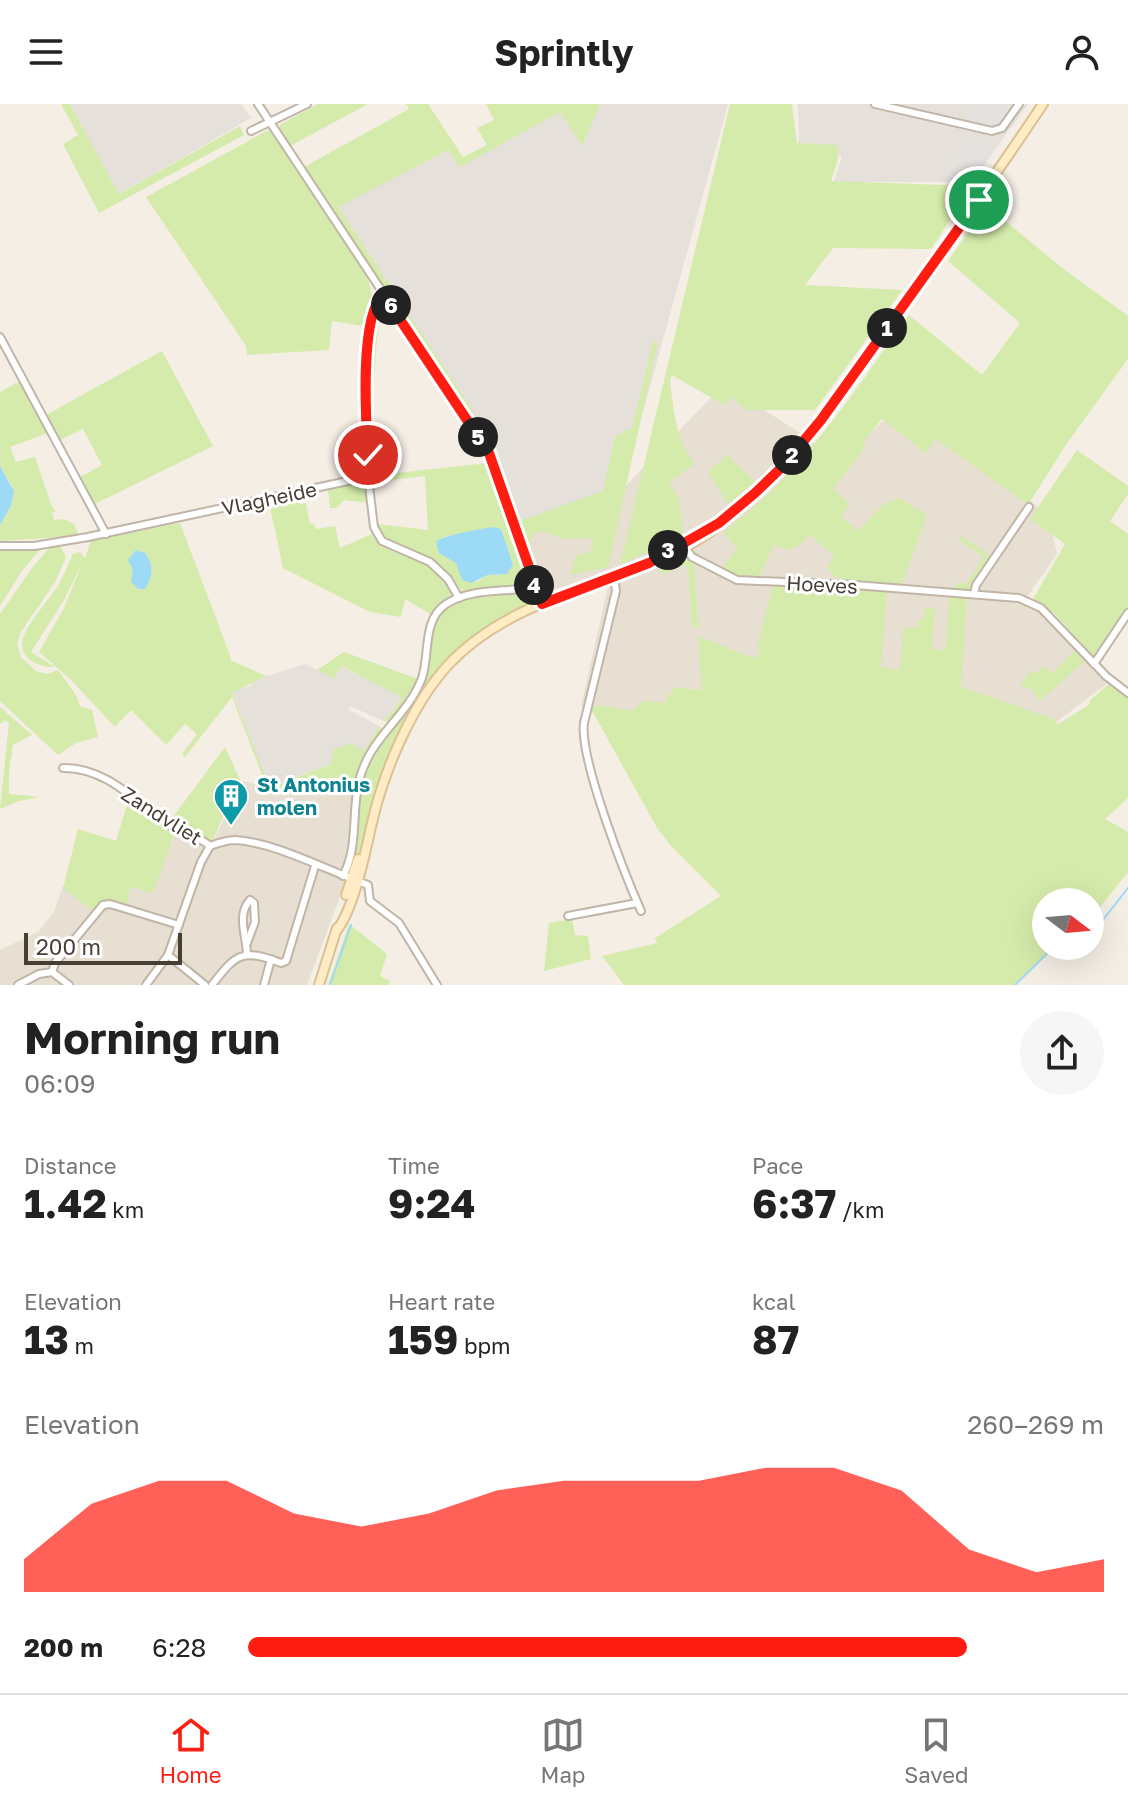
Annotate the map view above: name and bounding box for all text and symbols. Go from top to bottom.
icon: menu [24,30,68,74]
icon: person [1060,30,1104,74]
text: Sprintly [494,31,634,74]
pin [945,166,1013,234]
icon: arrive [957,178,1001,222]
pin: 6 [371,285,411,325]
text: 6 [384,291,398,318]
pin: 1 [867,308,907,348]
text: 1 [881,314,893,341]
pin: 5 [458,417,498,457]
pin [334,421,402,489]
text: 5 [471,423,485,450]
icon: check [346,433,390,477]
pin: 2 [772,435,812,475]
text: 2 [785,441,799,468]
street label: Vlagheide [219,476,319,520]
pin: 3 [648,530,688,570]
text: 3 [661,536,675,563]
pin: 4 [514,565,554,605]
street label: Hoeves [786,570,858,598]
text: 4 [527,571,541,598]
place label: St Antonius molen [257,772,370,819]
building icon: St Antonius molen [212,777,250,827]
street label: Zandvliet [117,781,207,849]
north arrow [1032,888,1104,960]
map controls [1032,888,1104,960]
scale bar [24,929,182,965]
text: 200 m [36,933,101,960]
text: Morning run [24,1011,280,1064]
button: share [1020,1011,1104,1095]
text: 06:09 [24,1068,96,1099]
text: Distance [24,1152,116,1179]
text: Time [388,1152,440,1179]
text: Pace [752,1152,803,1179]
text: 1.42 [24,1179,107,1227]
text: 9:24 [388,1179,476,1227]
text: 6:37 [752,1179,836,1227]
text: km [107,1196,144,1223]
text: /km [836,1196,884,1223]
text: Elevation [24,1288,122,1315]
text: Heart rate [388,1288,495,1315]
text: kcal [752,1288,795,1315]
text: 13 [24,1315,69,1363]
text: 159 [388,1315,458,1363]
text: 87 [752,1315,799,1363]
text: m [69,1332,94,1359]
text: bpm [458,1332,510,1359]
text: Elevation [24,1409,140,1440]
text: 260–269 m [967,1409,1104,1440]
text: 200 m [24,1632,103,1663]
text: 6:28 [152,1632,206,1663]
tab: Home [159,1713,222,1788]
tab: Map [540,1713,585,1788]
tab: Saved [904,1713,969,1788]

